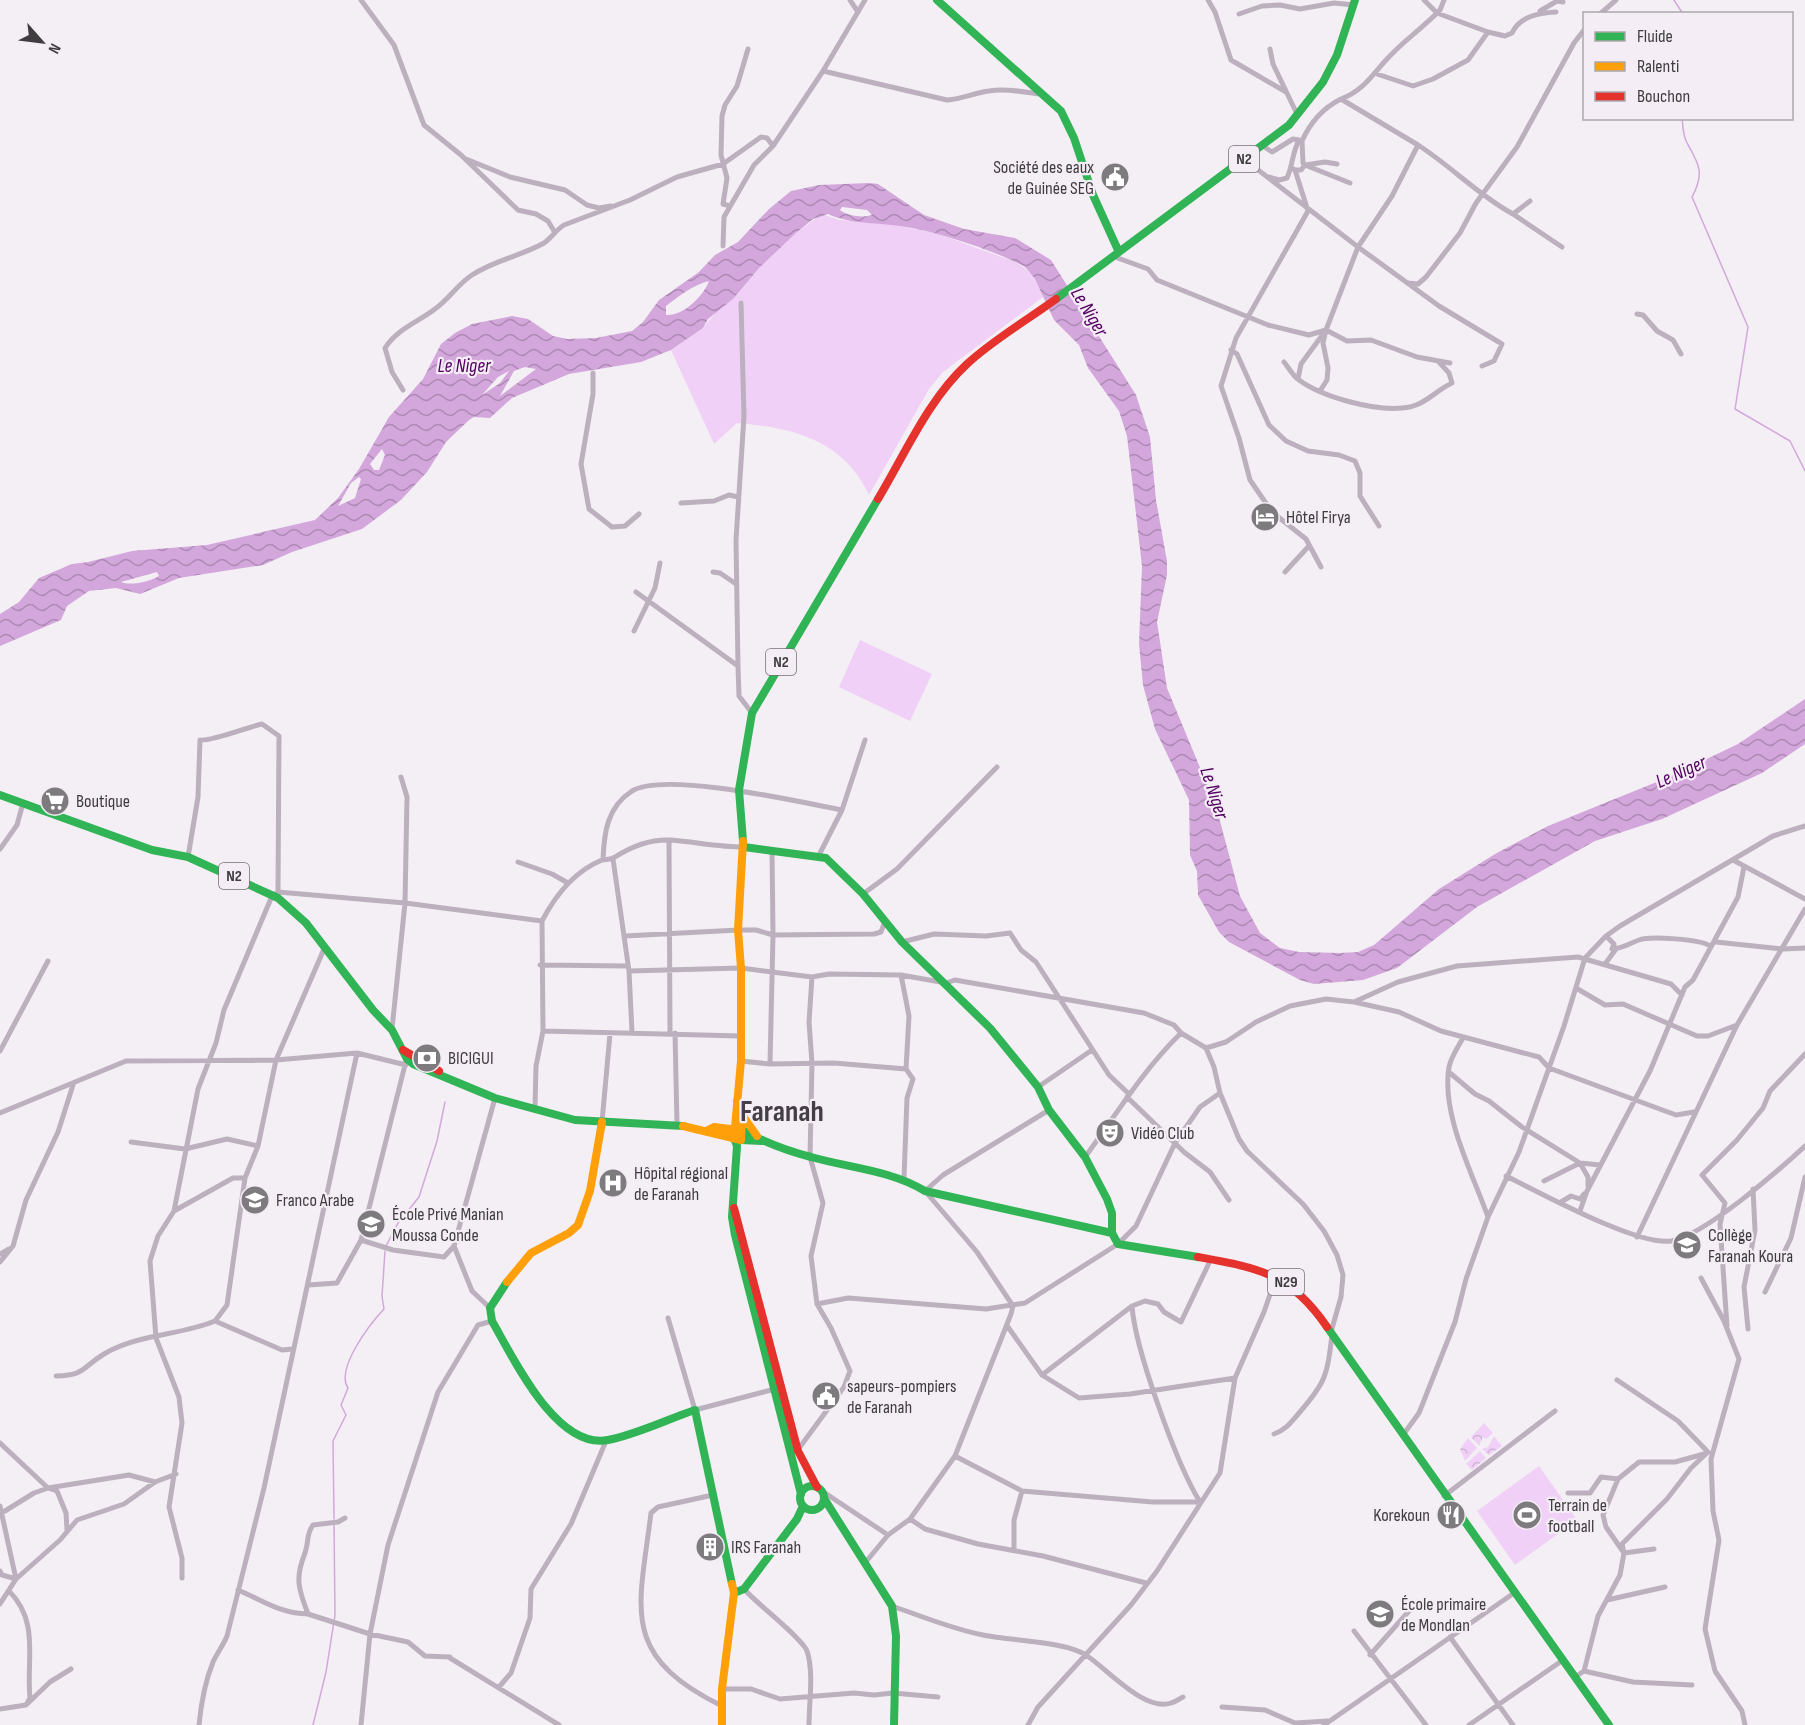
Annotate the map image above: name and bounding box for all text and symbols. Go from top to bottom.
north arrow [12,12,72,72]
legend [1583,12,1793,120]
text: Fluide [1637,26,1673,47]
text: N [44,40,64,57]
text: Ralenti [1637,56,1679,77]
text: Bouchon [1637,86,1690,107]
road number: N2 [1229,146,1259,172]
place label: Société des eaux de Guinée SEG [993,157,1094,199]
public building icon: Société des eaux de Guinée SEG [1099,161,1131,193]
water label: Le Niger [1065,283,1114,342]
water label: Le Niger [437,354,492,378]
hotel icon: Hôtel Firya [1249,501,1281,533]
place label: Hôtel Firya [1286,507,1351,528]
road number: N2 [766,649,796,675]
water label: Le Niger [1652,750,1711,794]
water label: Le Niger [1194,764,1234,823]
supermarket icon: Boutique [39,785,71,817]
place label: Boutique [76,791,130,812]
road number: N2 [219,863,249,889]
bank icon: BICIGUI [411,1042,443,1074]
place label: BICIGUI [448,1048,494,1069]
district label: Faranah [740,1094,824,1130]
theatre icon: Vidéo Club [1094,1117,1126,1149]
place label: Vidéo Club [1131,1123,1195,1144]
place label: Hôpital régional de Faranah [634,1163,728,1205]
hospital icon: Hôpital régional de Faranah [597,1167,629,1199]
school or university icon: Franco Arabe [239,1184,271,1216]
place label: Franco Arabe [276,1190,354,1211]
place label: École Privé Manian Moussa Conde [392,1204,504,1246]
school or university icon: École Privé Manian Moussa Conde [355,1208,387,1240]
place label: Collège Faranah Koura [1708,1225,1793,1267]
school or university icon: Collège Faranah Koura [1671,1229,1703,1261]
road number: N29 [1268,1269,1304,1295]
place label: sapeurs-pompiers de Faranah [847,1376,956,1418]
public building icon: sapeurs-pompiers de Faranah [810,1380,842,1412]
place label: Terrain de football [1548,1495,1607,1537]
restaurant icon: Korekoun [1435,1499,1467,1531]
sports icon: Terrain de football [1511,1499,1543,1531]
place label: Korekoun [1373,1505,1430,1526]
building icon: IRS Faranah [694,1531,726,1563]
place label: IRS Faranah [731,1537,801,1558]
place label: École primaire de Mondlan [1401,1594,1486,1636]
school or university icon: École primaire de Mondlan [1364,1598,1396,1630]

